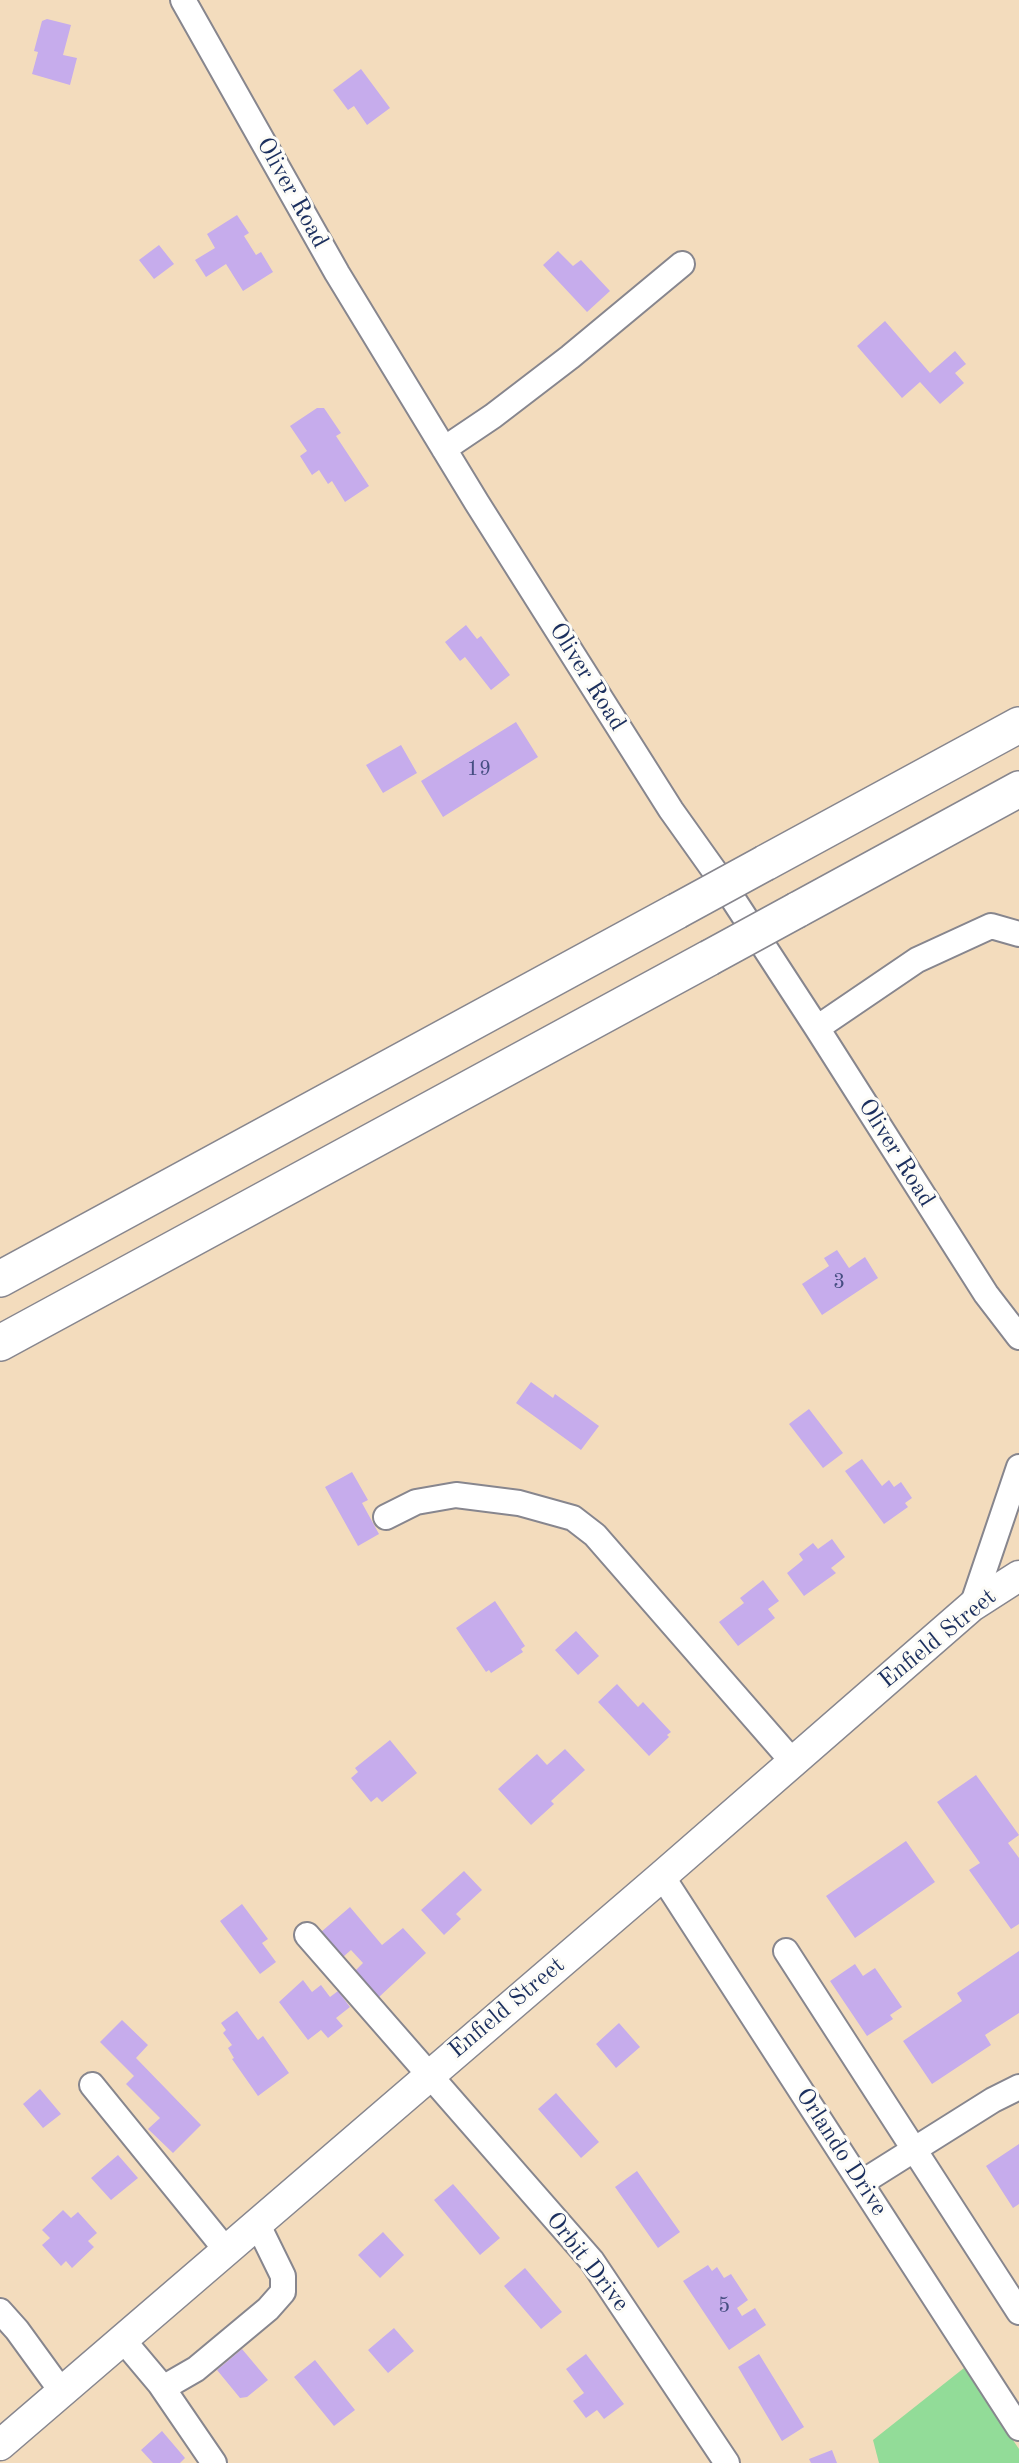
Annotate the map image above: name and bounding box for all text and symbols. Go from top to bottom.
street label: Oliver Road [250,132,334,254]
street label: Oliver Road [542,617,632,737]
house number: 19 [467,756,491,782]
street label: Oliver Road [851,1093,941,1213]
house number: 3 [833,1269,845,1295]
street label: Enfield Street [874,1583,1002,1695]
street label: Enfield Street [443,1951,571,2065]
street label: Orlando Drive [789,2083,893,2221]
street label: Orbit Drive [539,2207,635,2317]
house number: 5 [718,2293,730,2319]

